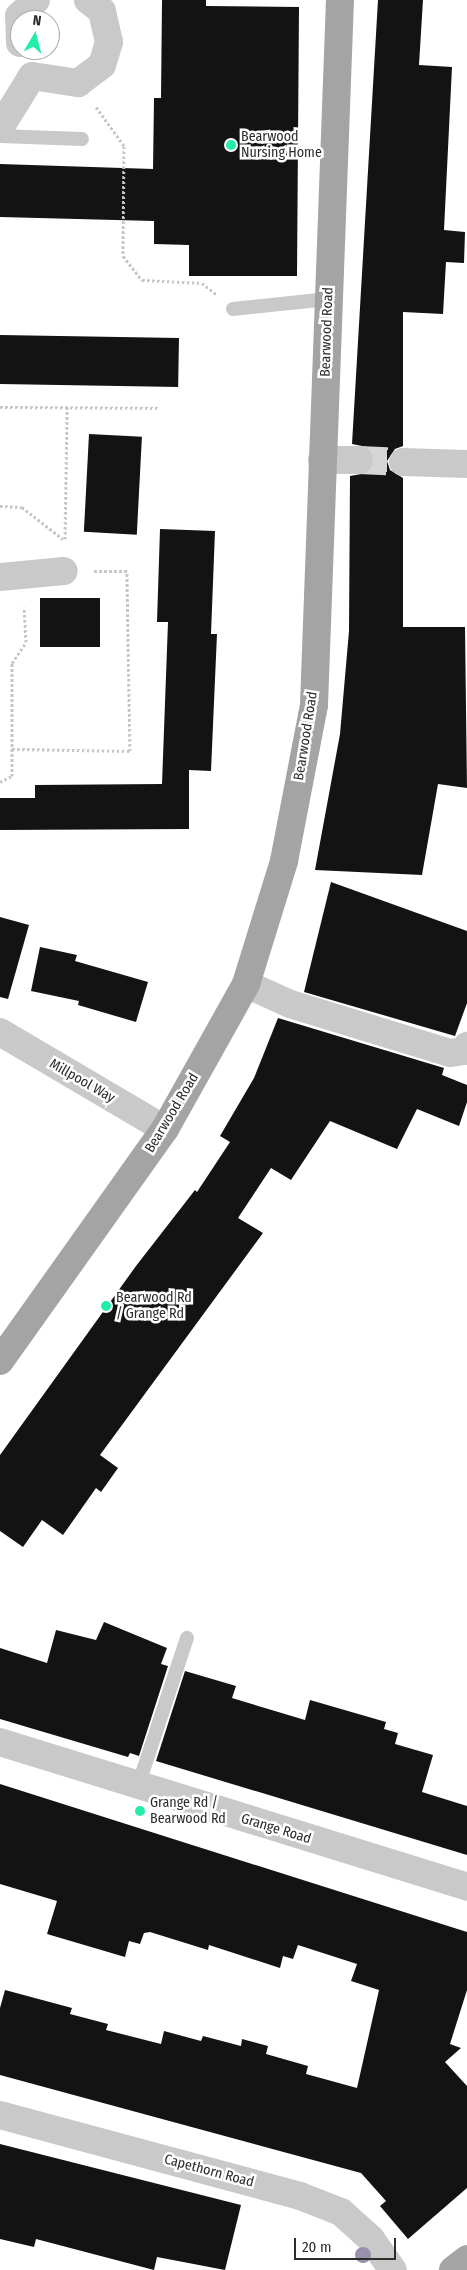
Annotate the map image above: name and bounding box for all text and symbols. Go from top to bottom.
north arrow [10,10,60,60]
text: N [32,12,42,30]
place label: Bearwood Nursing Home [241,129,322,162]
marker: Bearwood Nursing Home [225,139,237,151]
street label: Bearwood Road [317,287,337,377]
street label: Bearwood Road [291,690,321,782]
street label: Millpool Way [46,1055,118,1107]
street label: Bearwood Road [142,1070,202,1156]
place label: Bearwood Rd / Grange Rd [116,1290,192,1322]
marker: Bearwood Rd / Grange Rd [100,1300,112,1312]
place label: Grange Rd / Bearwood Rd [150,1795,226,1828]
marker: Grange Rd / Bearwood Rd [134,1805,146,1817]
street label: Grange Road [239,1810,313,1848]
street label: Capethorn Road [162,2151,256,2191]
scale bar [297,2228,400,2260]
text: 20 m [302,2238,332,2256]

